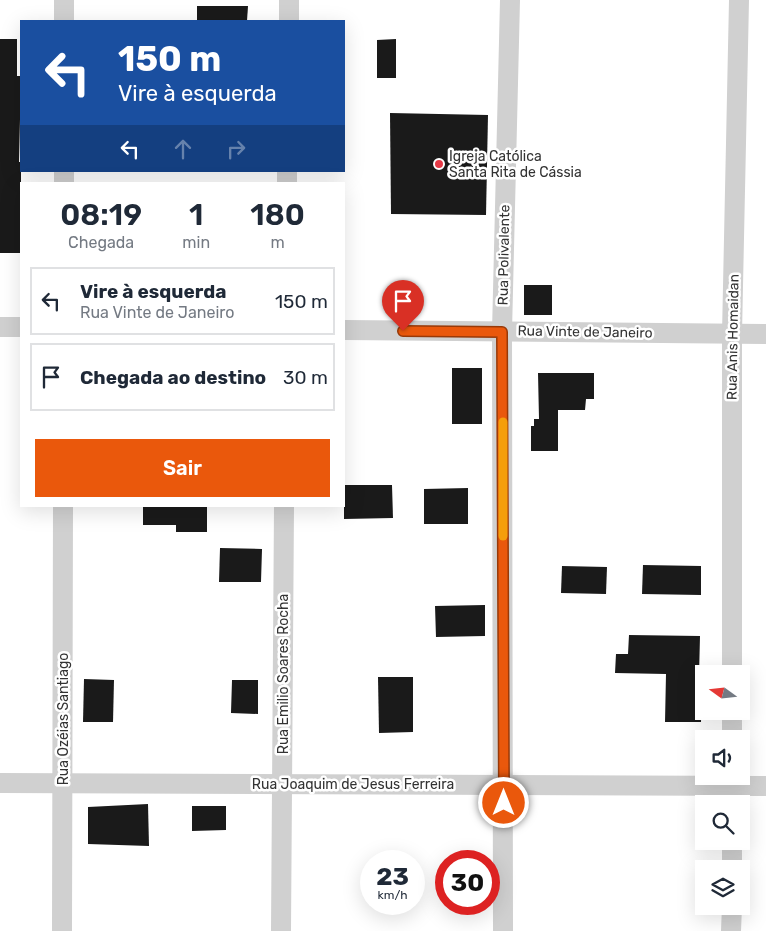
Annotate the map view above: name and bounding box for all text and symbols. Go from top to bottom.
text: 150 m [118,38,221,80]
icon: left [35,40,100,105]
text: Vire à esquerda [118,80,277,107]
icon: left [116,135,144,163]
icon: ahead [169,135,197,163]
icon: right [222,135,250,163]
place label: Igreja Católica Santa Rita de Cássia [449,148,582,181]
marker: Igreja Católica Santa Rita de Cássia [433,158,445,170]
text: 08:19 [60,197,142,233]
text: 1 [189,197,203,233]
text: 180 [250,197,305,233]
street label: Rua Polivalente [495,204,513,305]
text: Chegada [68,233,134,252]
text: min [182,233,210,252]
text: m [270,233,285,252]
street label: Rua Anis Homaidan [723,274,743,400]
text: Vire à esquerda [80,280,227,303]
pin [382,280,424,331]
icon: left [37,287,65,315]
icon: arrive [389,287,417,315]
text: 150 m [275,290,328,313]
text: Rua Vinte de Janeiro [80,303,234,322]
street label: Rua Vinte de Janeiro [517,322,653,342]
icon: arrive [37,363,65,391]
text: Chegada ao destino [80,366,266,389]
text: 30 m [283,366,328,389]
button: Sair [35,439,330,497]
street label: Rua Emilio Soares Rocha [275,594,292,754]
street label: Rua Ozéias Santiago [55,653,72,785]
north arrow [695,665,750,720]
map controls [695,665,750,915]
button: sound [695,730,750,785]
street label: Rua Joaquim de Jesus Ferreira [252,776,454,793]
position arrow [477,776,529,828]
button: search [695,795,750,850]
speed limit sign: 30 [435,850,500,915]
button: layers [695,860,750,915]
text: 23 [376,862,409,891]
text: km/h [378,888,407,902]

